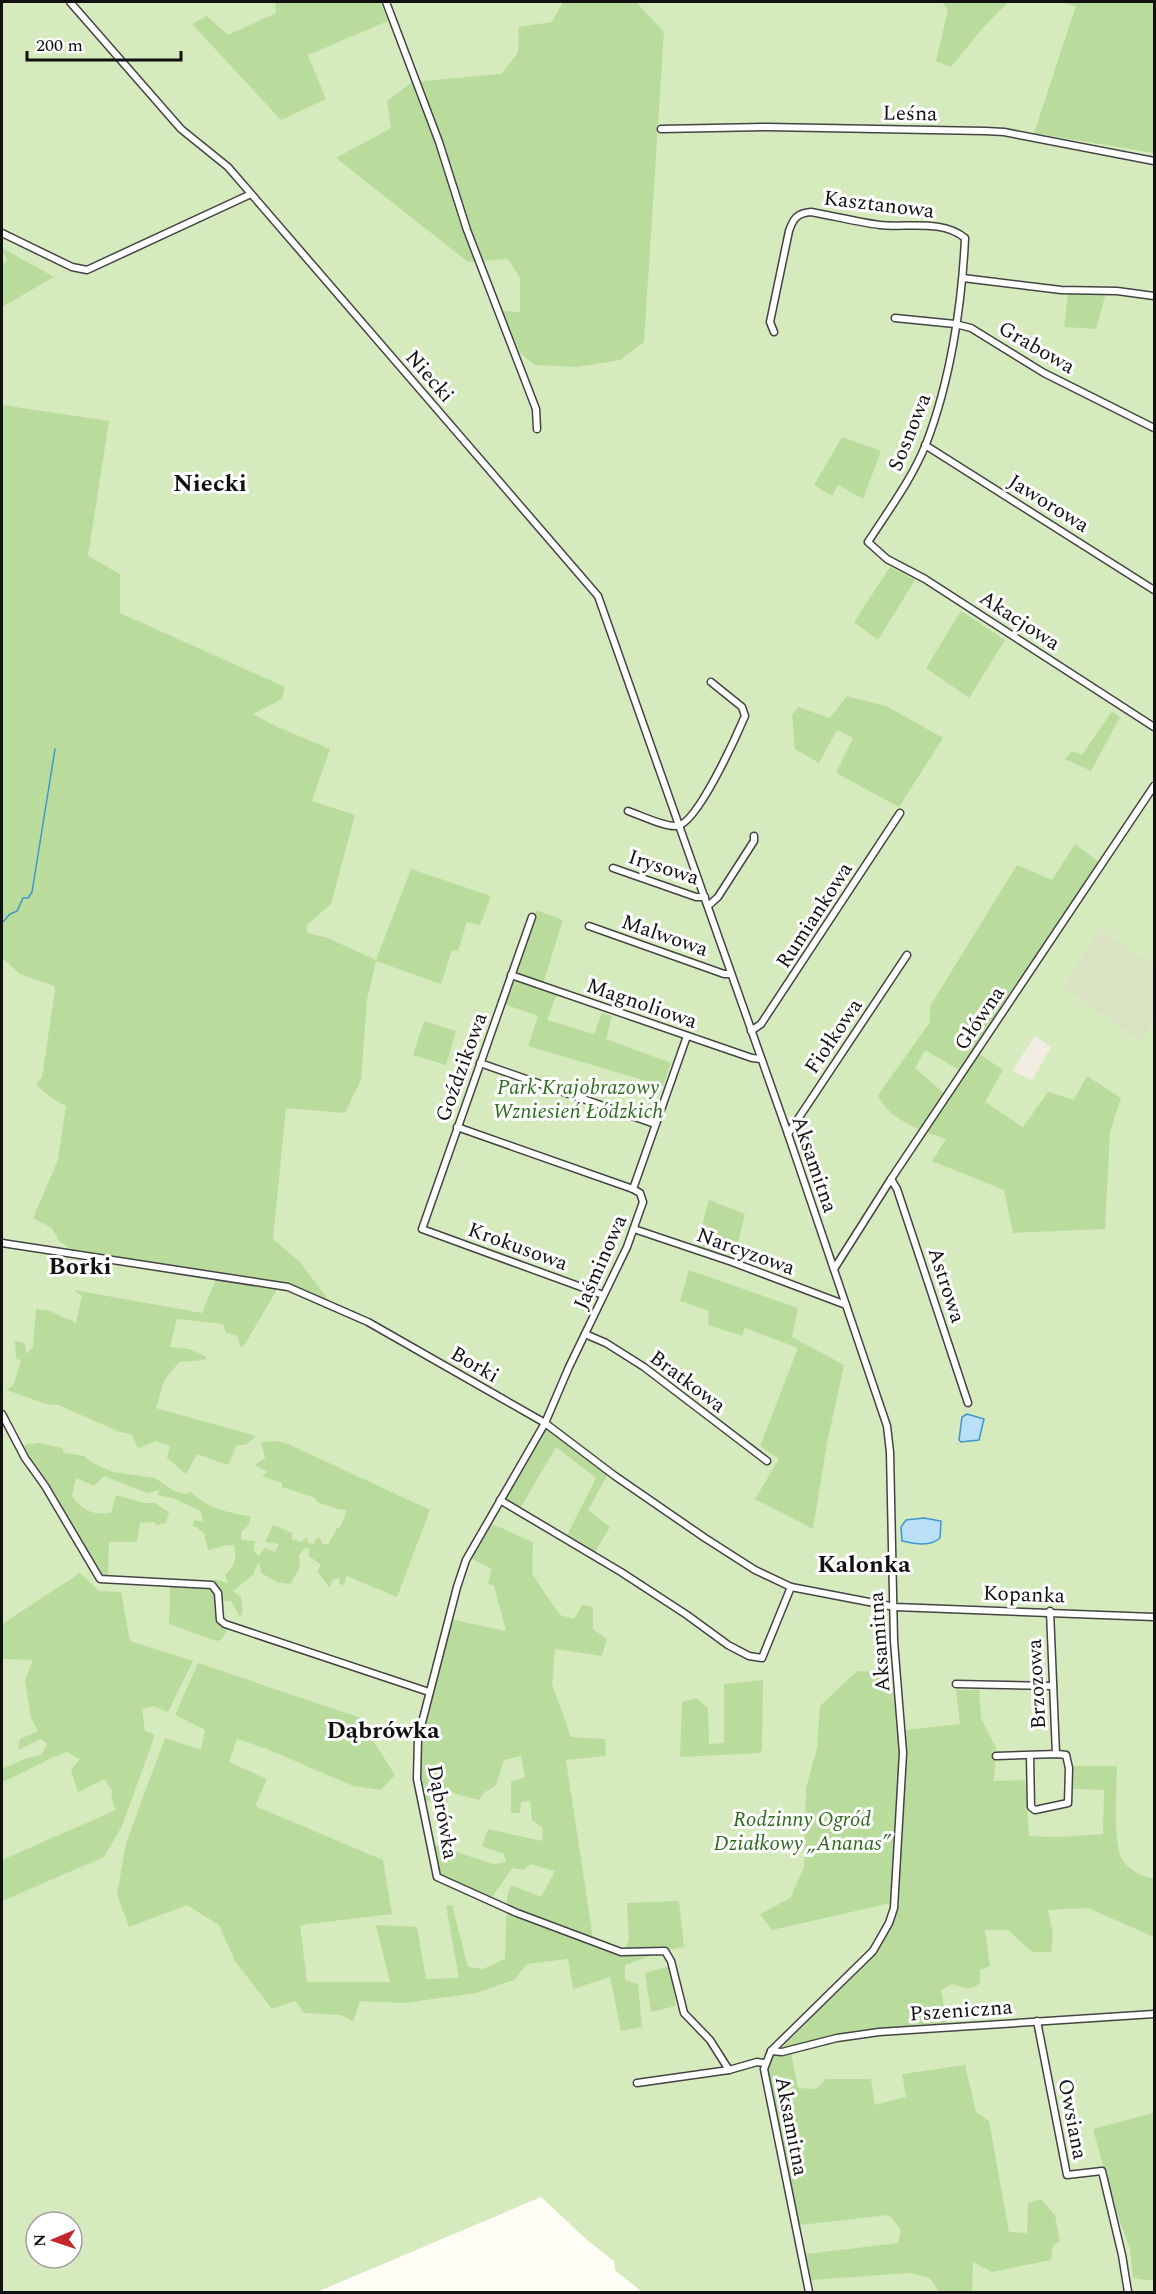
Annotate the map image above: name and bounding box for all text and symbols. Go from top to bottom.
scale bar [27,24,182,62]
text: 200 m [36,32,83,59]
street label: Leśna [882,98,938,130]
street label: Kasztanowa [822,182,937,228]
street label: Grabowa [992,313,1082,383]
street label: Niecki [397,343,461,410]
street label: Sosnowa [880,388,940,476]
district label: Niecki [173,466,247,502]
street label: Jaworowa [1002,466,1096,542]
street label: Akacjowa [972,583,1067,660]
street label: Irysowa [624,841,704,895]
street label: Rumiankowa [768,855,862,975]
street label: Malwowa [617,906,713,966]
street label: Magnoliowa [582,970,702,1038]
street label: Główna [946,979,1014,1057]
street label: Fiołkowa [797,992,871,1081]
street label: Goździkowa [427,1007,497,1127]
park label: Park Krajobrazowy Wzniesień Łódzkich [493,1072,663,1128]
street label: Aksamitna [783,1111,846,1218]
street label: Jaśminowa [566,1209,636,1315]
street label: Krokusowa [463,1214,573,1280]
street label: Narcyzowa [692,1219,800,1285]
street label: Astrowa [919,1243,974,1328]
district label: Borki [49,1249,111,1285]
street label: Borki [444,1338,505,1392]
street label: Bratkowa [642,1342,733,1422]
district label: Kalonka [817,1547,911,1583]
street label: Kopanka [982,1578,1066,1612]
street label: Aksamitna [860,1590,899,1693]
street label: Brzozowa [1019,1637,1055,1730]
district label: Dąbrówka [326,1713,440,1749]
street label: Dąbrówka [418,1762,466,1863]
park label: Rodzinny Ogród Działkowy „Ananas” [713,1804,892,1860]
street label: Pszeniczna [908,1991,1014,2031]
street label: Aksamitna [766,2074,816,2179]
street label: Owsiana [1049,2076,1096,2163]
north arrow [24,2210,84,2270]
text: N [28,2234,52,2247]

